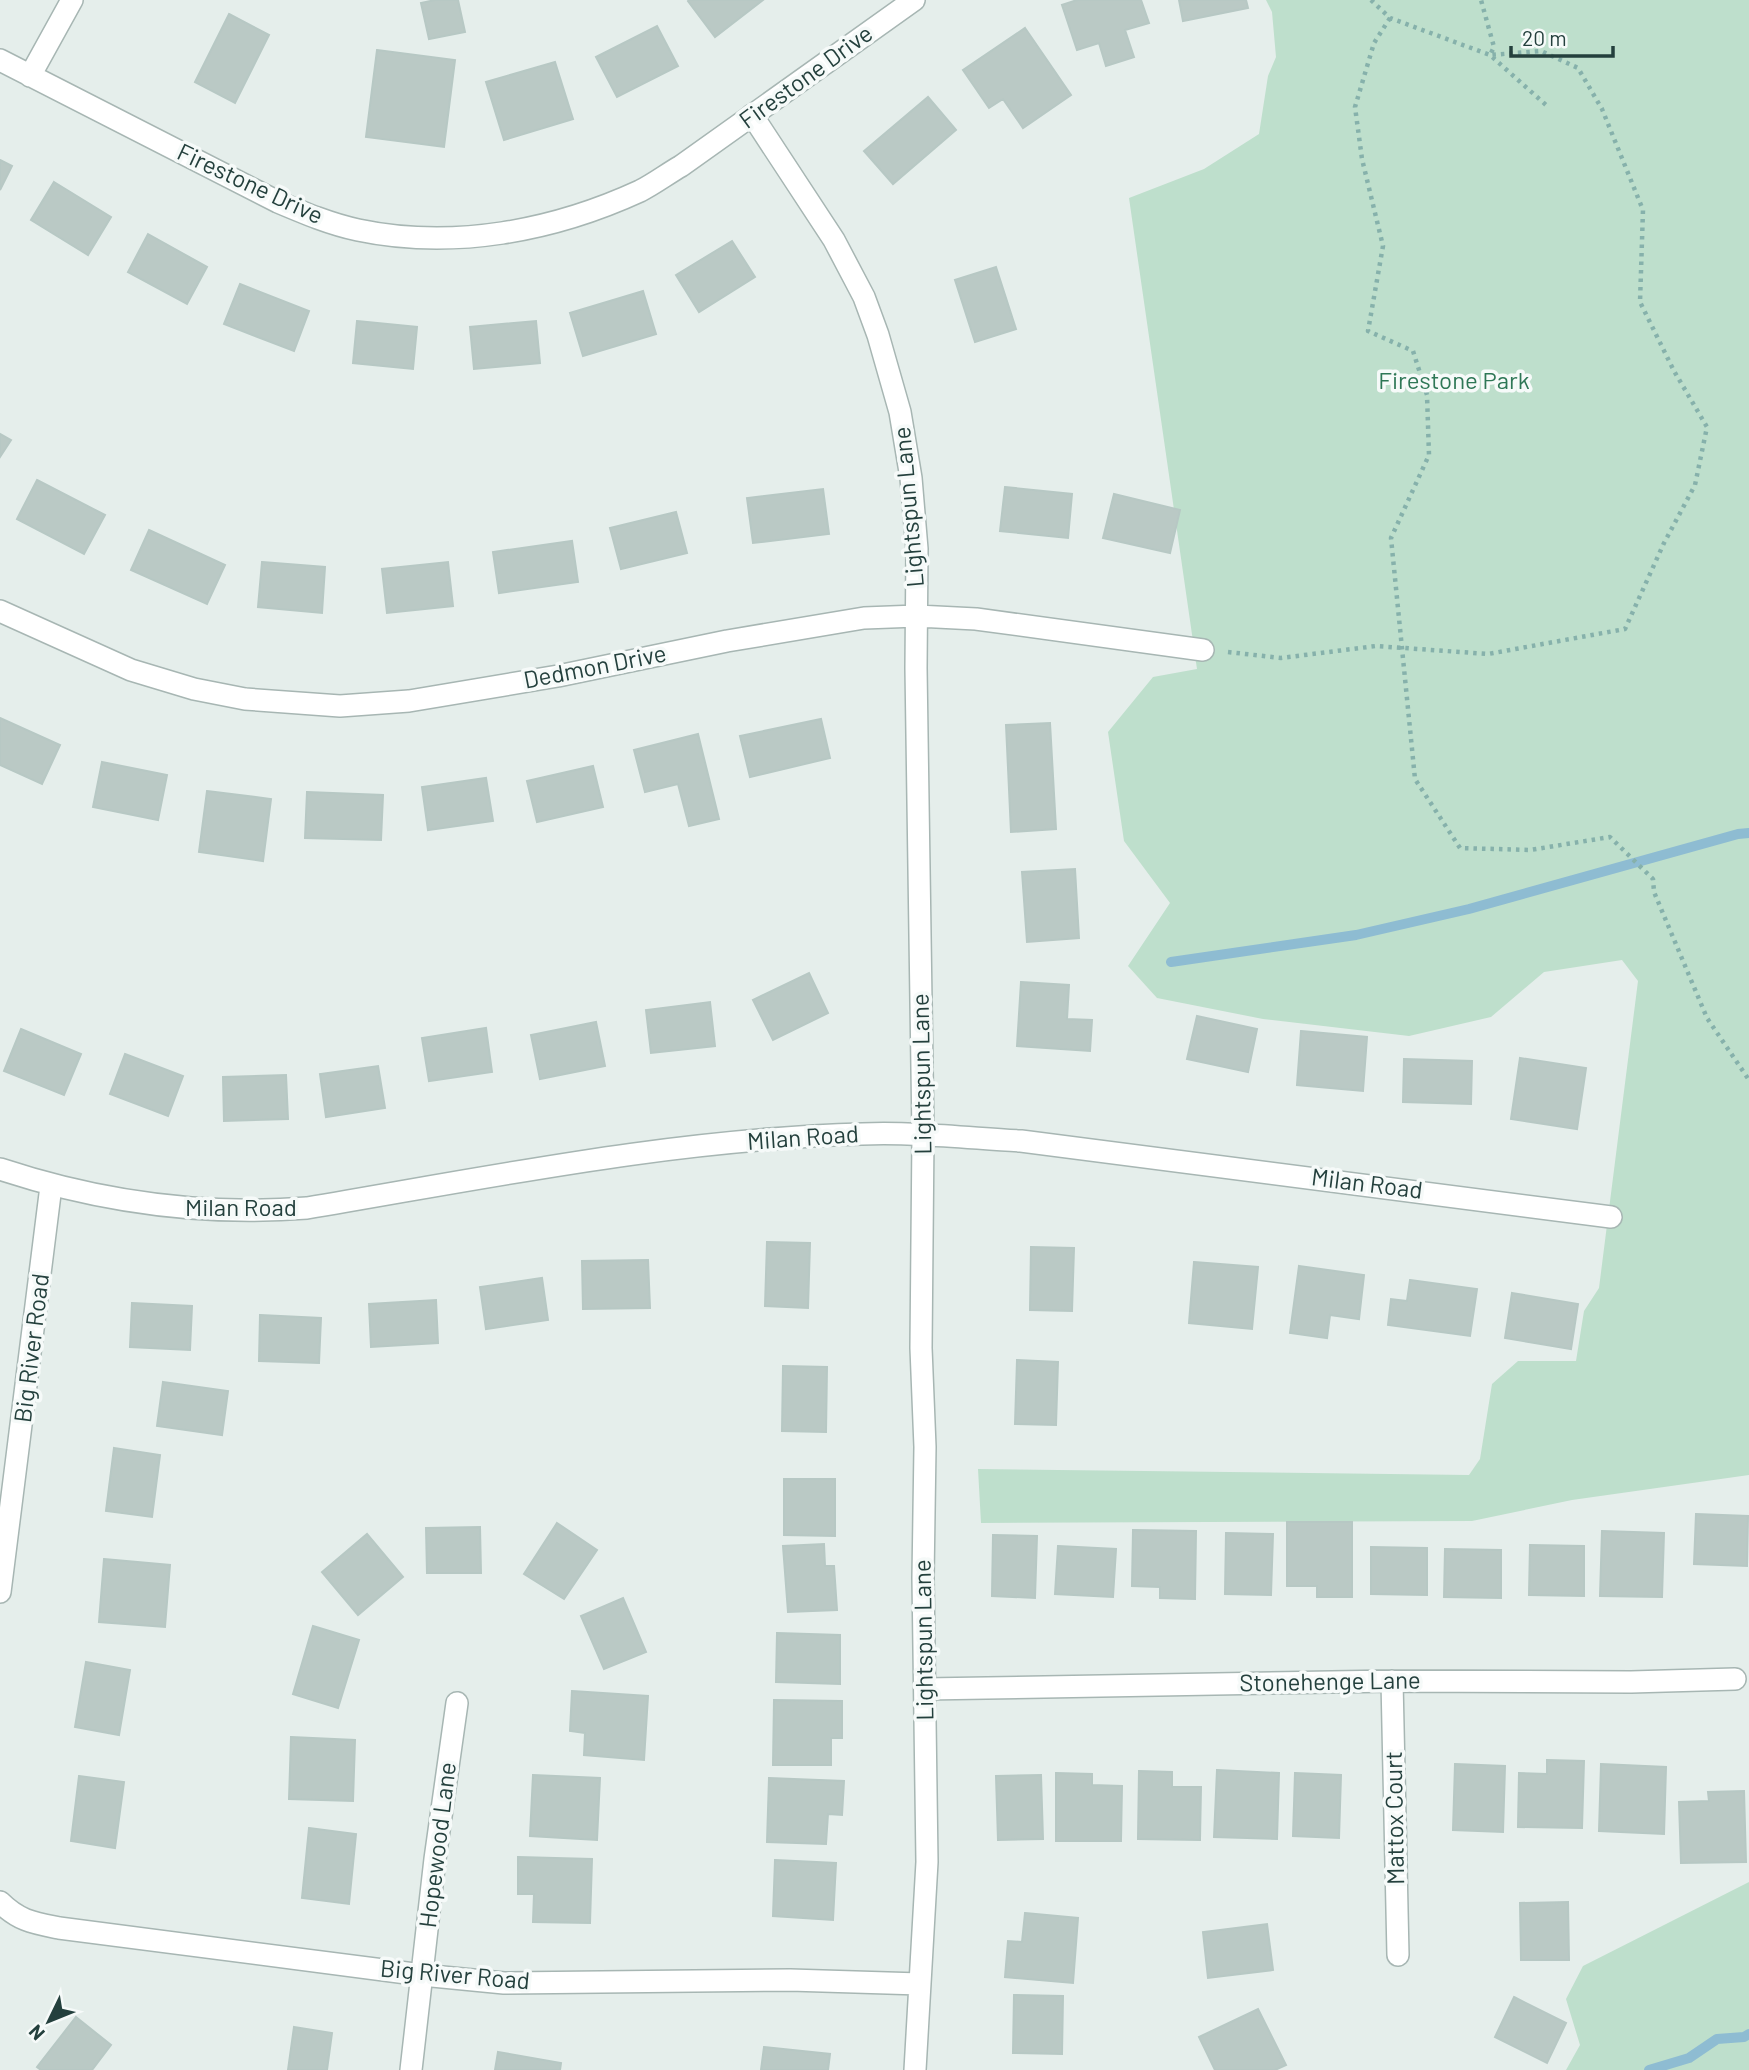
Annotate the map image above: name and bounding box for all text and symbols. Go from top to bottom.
scale bar [1511,14,1612,58]
street label: Firestone Drive [733,18,877,134]
text: 20 m [1522,25,1567,50]
street label: Firestone Drive [173,136,328,229]
park label: Firestone Park [1378,365,1530,394]
street label: Lightspun Lane [886,426,929,589]
street label: Dedmon Drive [521,637,669,694]
street label: Lightspun Lane [905,993,936,1155]
street label: Milan Road [746,1118,860,1155]
street label: Milan Road [1310,1161,1424,1204]
street label: Milan Road [185,1192,297,1221]
street label: Big River Road [7,1272,54,1424]
street label: Lightspun Lane [907,1559,938,1721]
street label: Stonehenge Lane [1239,1664,1421,1697]
street label: Mattox Court [1378,1751,1409,1885]
street label: Hopewood Lane [412,1760,461,1929]
street label: Big River Road [379,1953,531,1994]
north arrow [14,1986,84,2056]
text: N [23,2020,49,2045]

